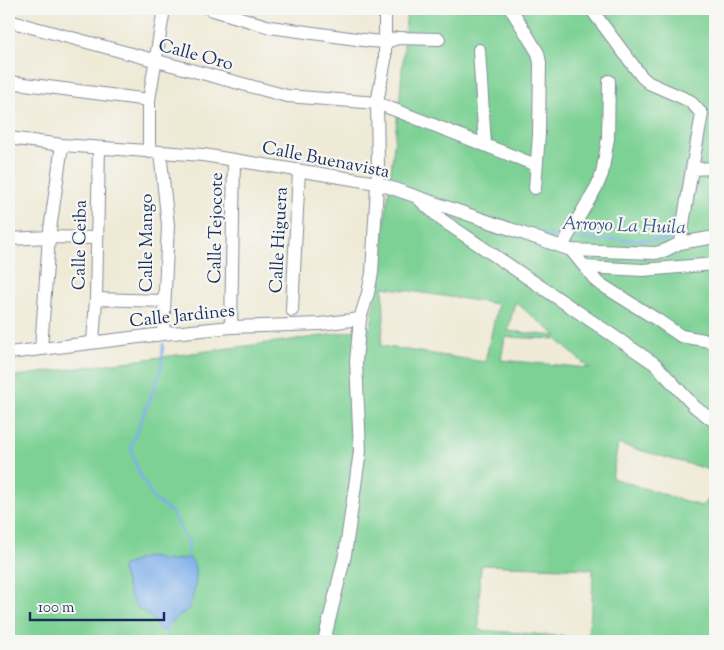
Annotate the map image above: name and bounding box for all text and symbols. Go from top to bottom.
street label: Calle Oro [155,33,236,78]
street label: Calle Buenavista [260,136,392,186]
street label: Calle Tejocote [203,172,231,284]
street label: Calle Higuera [264,186,296,294]
street label: Calle Mango [135,194,161,292]
street label: Calle Ceiba [67,200,95,290]
water label: Arroyo La Huila [561,211,687,242]
street label: Calle Jardines [128,299,236,335]
scale bar [30,590,164,622]
text: 100 m [38,598,75,619]

